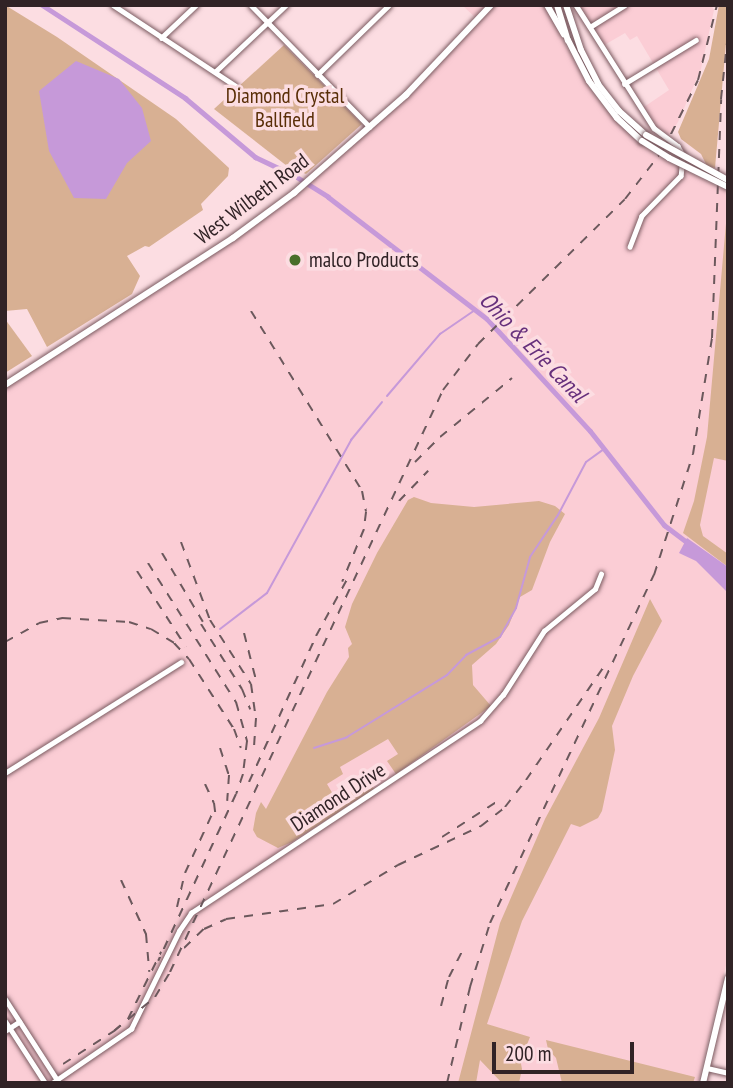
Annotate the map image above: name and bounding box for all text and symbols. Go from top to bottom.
park label: Diamond Crystal Ballfield [226,83,344,133]
street label: West Wilbeth Road [190,148,314,250]
place label: malco Products [309,247,419,273]
marker: malco Products [287,252,303,268]
water label: Ohio & Erie Canal [474,286,592,408]
street label: Diamond Drive [286,757,390,837]
scale bar [495,1028,637,1072]
text: 200 m [505,1040,551,1067]

